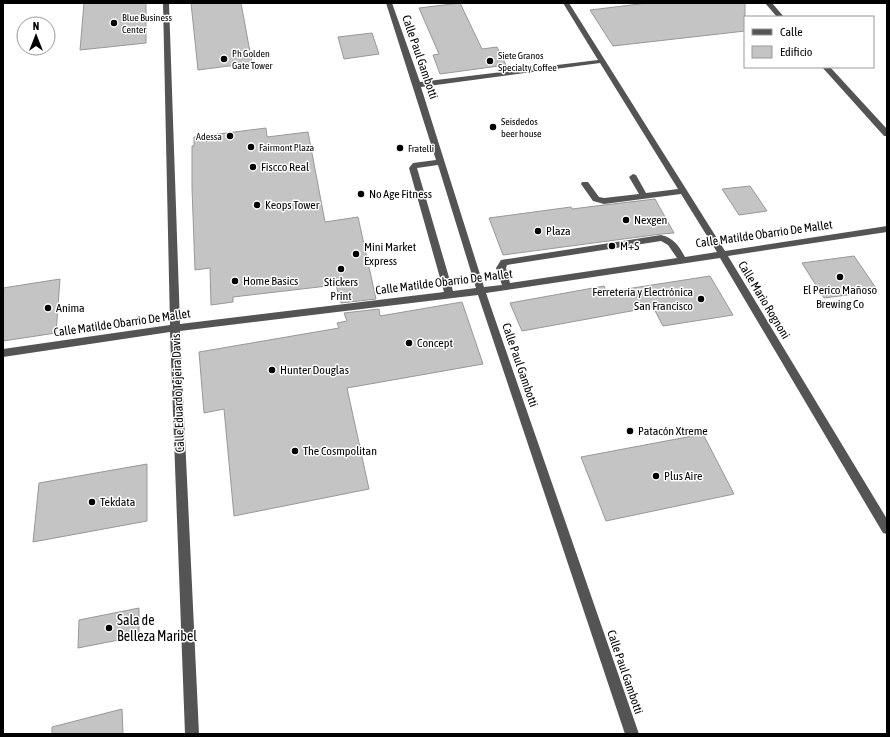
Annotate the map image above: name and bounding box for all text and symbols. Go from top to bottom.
place label: Blue Business Center [122,12,172,35]
street label: Calle Paul Gambotti [399,13,441,101]
north arrow [16,16,56,56]
legend [744,16,874,68]
marker: Blue Business Center [109,18,119,28]
text: N [33,20,39,32]
text: Calle [780,25,803,39]
text: Edificio [780,45,813,59]
place label: Ph Golden Gate Tower [232,48,273,71]
place label: Siete Granos Specialty Coffee [498,50,557,73]
marker: Ph Golden Gate Tower [219,54,229,64]
marker: Siete Granos Specialty Coffee [485,56,495,66]
place label: Seisdedos beer house [501,116,542,139]
marker: Seisdedos beer house [488,122,498,132]
place label: Adessa [196,131,222,142]
marker: Adessa [225,131,235,141]
marker: Fairmont Plaza [246,142,256,152]
place label: Fairmont Plaza [259,142,315,153]
marker: Fratelli [395,143,405,153]
place label: Fratelli [408,143,434,154]
place label: Fiscco Real [261,160,310,174]
marker: Fiscco Real [248,162,258,172]
place label: No Age Fitness [369,187,432,201]
marker: No Age Fitness [356,189,366,199]
place label: Keops Tower [265,198,320,212]
marker: Keops Tower [252,200,262,210]
place label: Nexgen [634,213,667,227]
marker: Nexgen [621,215,631,225]
street label: Calle Matilde Obarrio De Mallet [695,217,834,251]
place label: Plaza [546,224,571,238]
marker: Plaza [533,226,543,236]
place label: M+S [620,239,639,253]
place label: Mini Market Express [364,240,417,268]
marker: M+S [607,241,617,251]
marker: Mini Market Express [351,249,361,259]
street label: Calle Mario Rognoni [735,259,793,341]
marker: Stickers Print [336,264,346,274]
street label: Calle Matilde Obarrio De Mallet [375,267,514,297]
marker: El Perico Mañoso Brewing Co [835,272,845,282]
place label: Home Basics [243,274,298,288]
place label: Stickers Print [324,275,358,303]
marker: Home Basics [230,276,240,286]
place label: El Perico Mañoso Brewing Co [803,283,877,311]
place label: Ferretería y Electrónica San Francisco [592,285,693,313]
marker: Ferretería y Electrónica San Francisco [696,294,706,304]
place label: Anima [56,301,85,315]
marker: Anima [43,303,53,313]
street label: Calle Matilde Obarrio De Mallet [53,306,192,340]
street label: Calle Paul Gambotti [499,321,541,409]
street label: Calle Eduardo Tejeira Davis [169,333,187,453]
place label: Concept [417,336,453,350]
marker: Concept [404,338,414,348]
place label: Hunter Douglas [280,363,349,377]
marker: Hunter Douglas [267,365,277,375]
place label: Patacón Xtreme [638,424,708,438]
marker: Patacón Xtreme [625,426,635,436]
place label: The Cosmpolitan [303,444,377,458]
marker: The Cosmpolitan [290,446,300,456]
place label: Plus Aire [664,469,702,483]
marker: Plus Aire [651,471,661,481]
place label: Tekdata [100,495,135,509]
marker: Tekdata [87,497,97,507]
place label: Sala de Belleza Maribel [117,612,197,644]
marker: Sala de Belleza Maribel [104,623,114,633]
street label: Calle Paul Gambotti [604,628,646,716]

